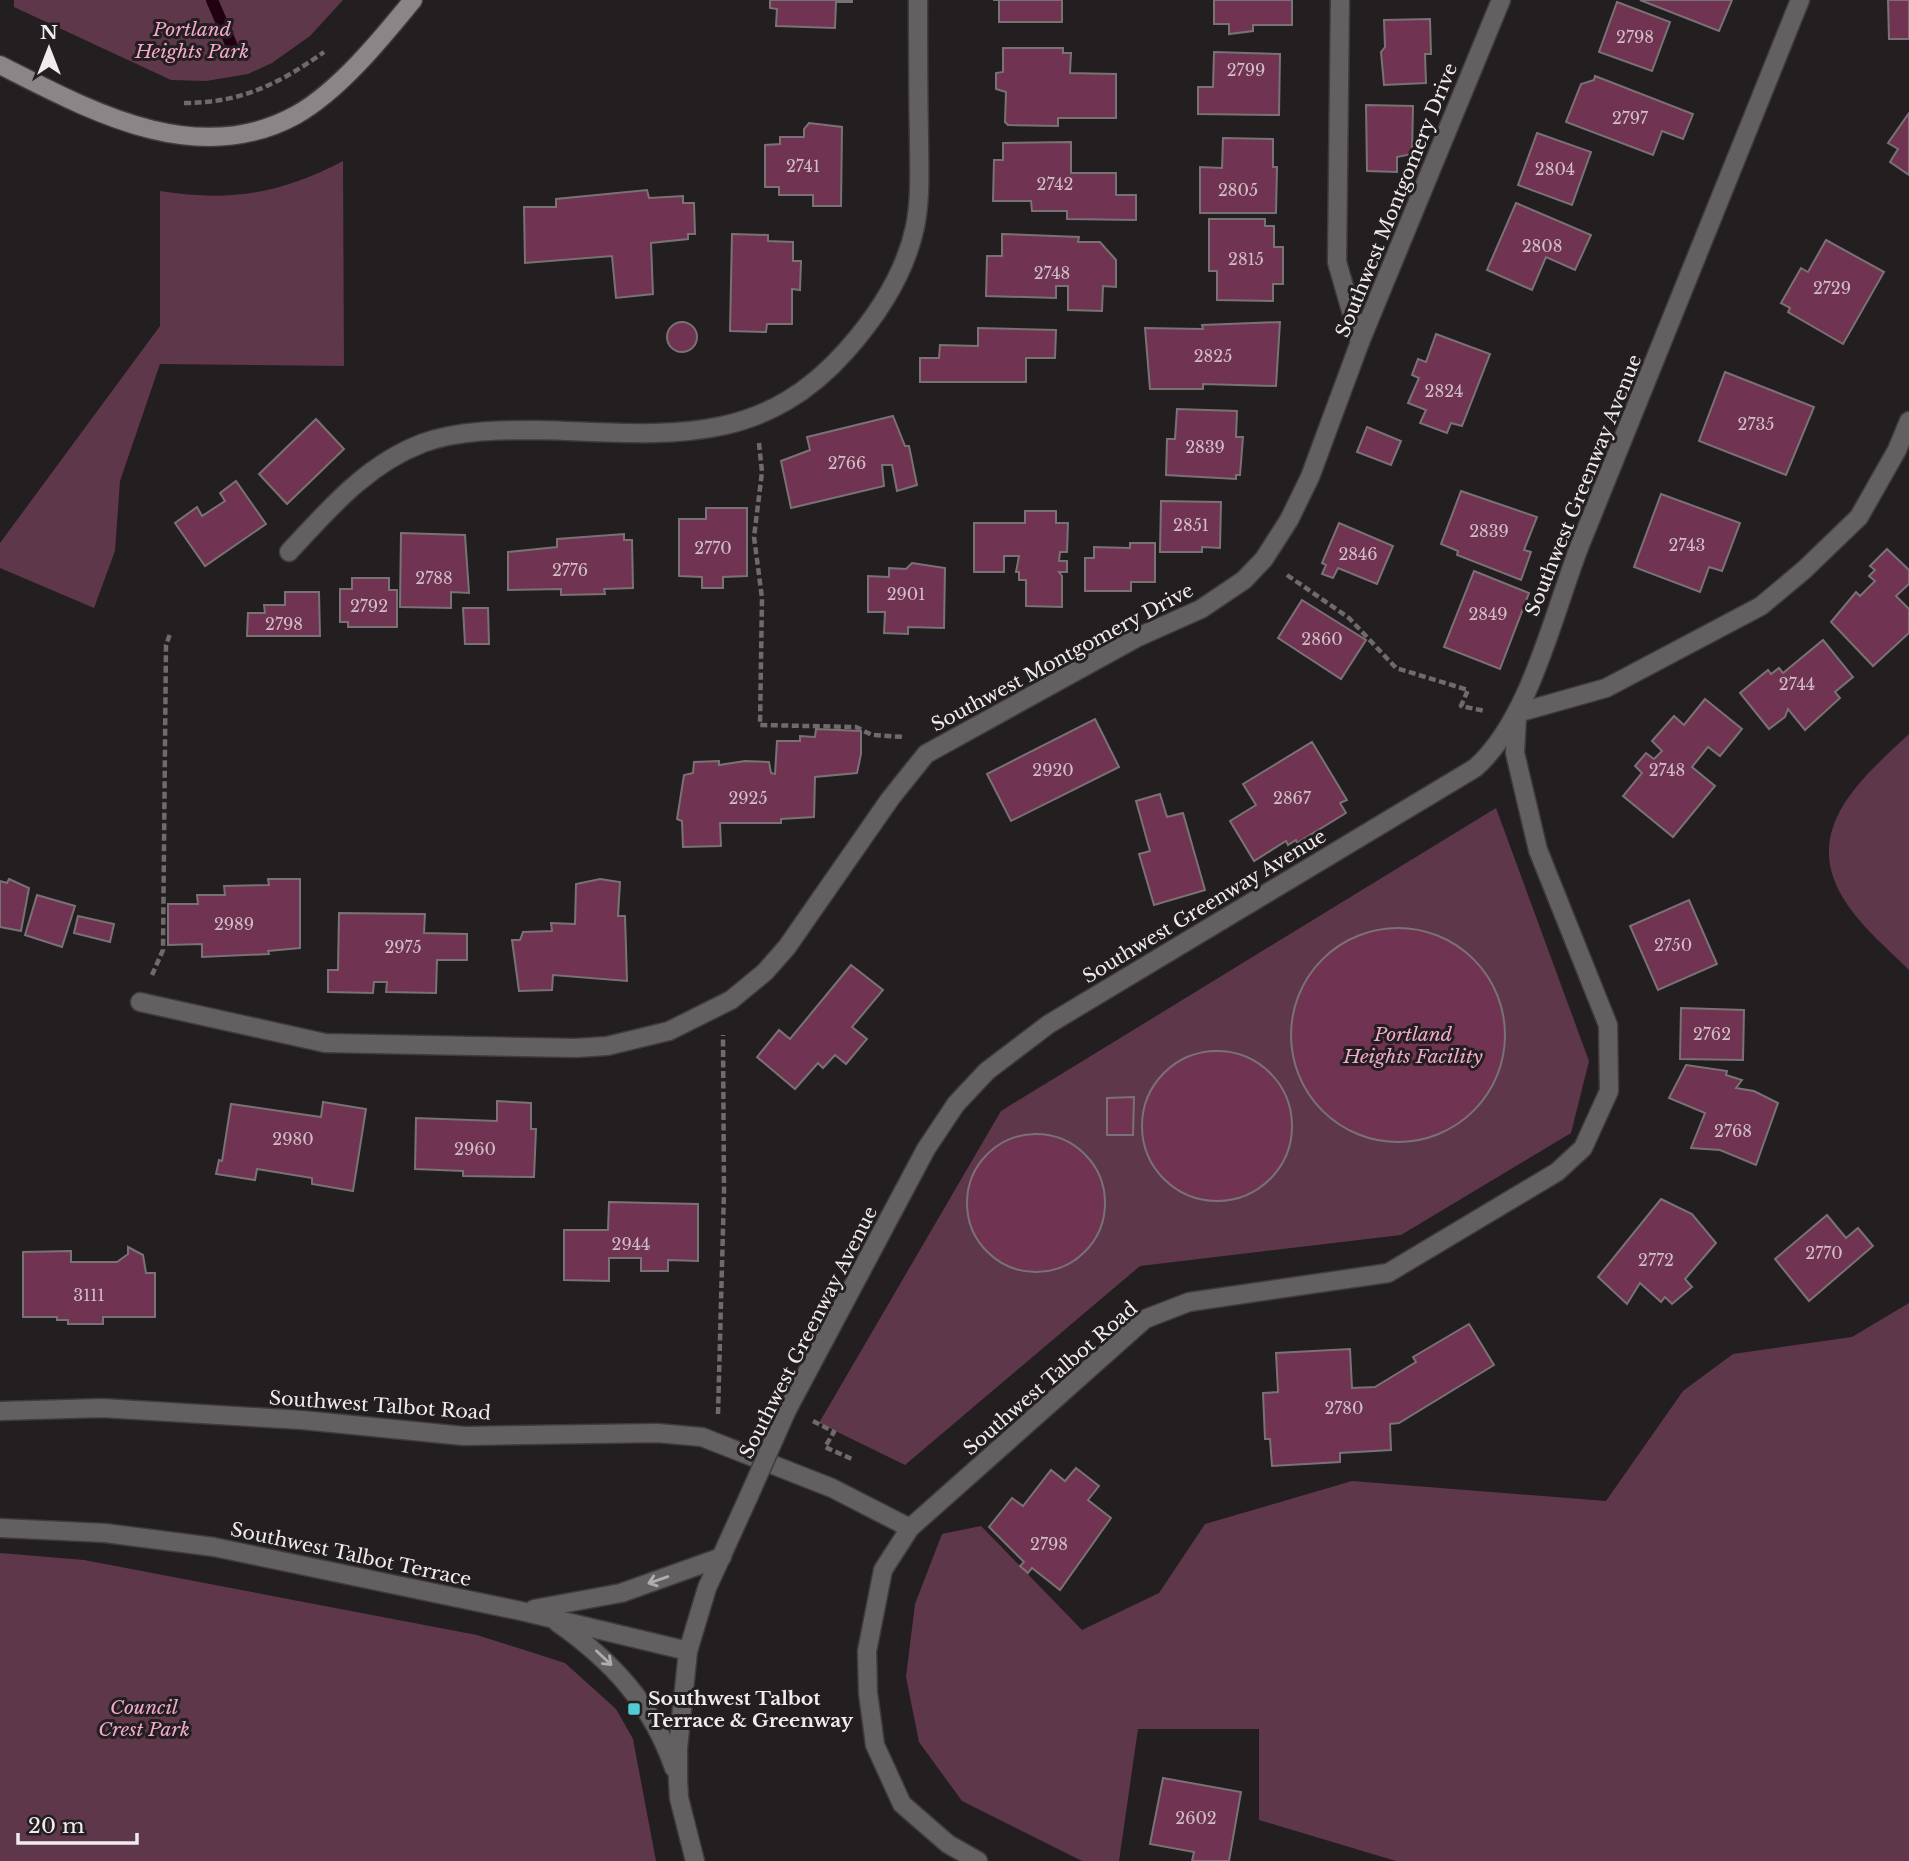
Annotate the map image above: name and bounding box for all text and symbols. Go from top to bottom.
north arrow [14,14,84,84]
park label: Portland Heights Park [134,18,249,63]
text: N [40,21,58,44]
house number: 2798 [1616,27,1654,47]
house number: 2799 [1227,60,1265,80]
street label: Southwest Montgomery Drive [1331,60,1462,341]
house number: 2797 [1612,108,1649,128]
house number: 2741 [786,156,820,176]
house number: 2804 [1535,159,1575,179]
house number: 2742 [1037,174,1073,194]
house number: 2805 [1218,180,1258,200]
house number: 2808 [1522,236,1562,256]
house number: 2815 [1228,249,1264,269]
house number: 2748 [1034,263,1070,283]
house number: 2729 [1813,278,1851,298]
house number: 2825 [1194,346,1232,366]
street label: Southwest Greenway Avenue [1520,351,1647,619]
house number: 2824 [1425,381,1463,401]
house number: 2735 [1738,414,1774,434]
house number: 2839 [1185,437,1225,457]
house number: 2766 [828,453,866,473]
house number: 2851 [1173,515,1209,535]
house number: 2839 [1469,521,1509,541]
house number: 2743 [1669,535,1705,555]
house number: 2770 [694,538,732,558]
house number: 2846 [1338,544,1378,564]
house number: 2776 [552,560,588,580]
house number: 2788 [415,568,453,588]
street label: Southwest Montgomery Drive [927,578,1197,737]
house number: 2901 [887,584,925,604]
house number: 2792 [350,596,388,616]
house number: 2849 [1468,604,1508,624]
house number: 2798 [265,614,303,634]
house number: 2860 [1301,629,1343,649]
house number: 2744 [1779,674,1815,694]
house number: 2920 [1032,760,1074,780]
house number: 2748 [1649,760,1685,780]
house number: 2925 [728,788,768,808]
house number: 2867 [1273,788,1312,808]
street label: Southwest Greenway Avenue [1078,824,1330,988]
house number: 2989 [214,914,254,934]
house number: 2750 [1654,935,1692,955]
house number: 2975 [384,937,422,957]
park label: Portland Heights Facility [1342,1023,1483,1068]
house number: 2762 [1693,1024,1731,1044]
house number: 2768 [1714,1121,1752,1141]
house number: 2980 [272,1129,314,1149]
house number: 2960 [454,1139,496,1159]
street label: Southwest Greenway Avenue [735,1202,882,1462]
house number: 2944 [612,1234,650,1254]
house number: 2770 [1805,1243,1843,1263]
house number: 2772 [1638,1250,1674,1270]
house number: 3111 [73,1285,105,1305]
street label: Southwest Talbot Road [959,1297,1142,1460]
street label: Southwest Talbot Road [268,1386,492,1425]
house number: 2780 [1324,1398,1364,1418]
street label: Southwest Talbot Terrace [228,1518,473,1591]
house number: 2798 [1030,1534,1068,1554]
one-way arrow [647,1575,669,1587]
one-way arrow [595,1650,613,1666]
place label: Southwest Talbot Terrace & Greenway [648,1687,854,1732]
park label: Council Crest Park [98,1696,190,1741]
marker: Southwest Talbot Terrace & Greenway [626,1701,642,1717]
scale bar [18,1801,136,1845]
house number: 2602 [1175,1808,1217,1828]
text: 20 m [28,1813,85,1839]

